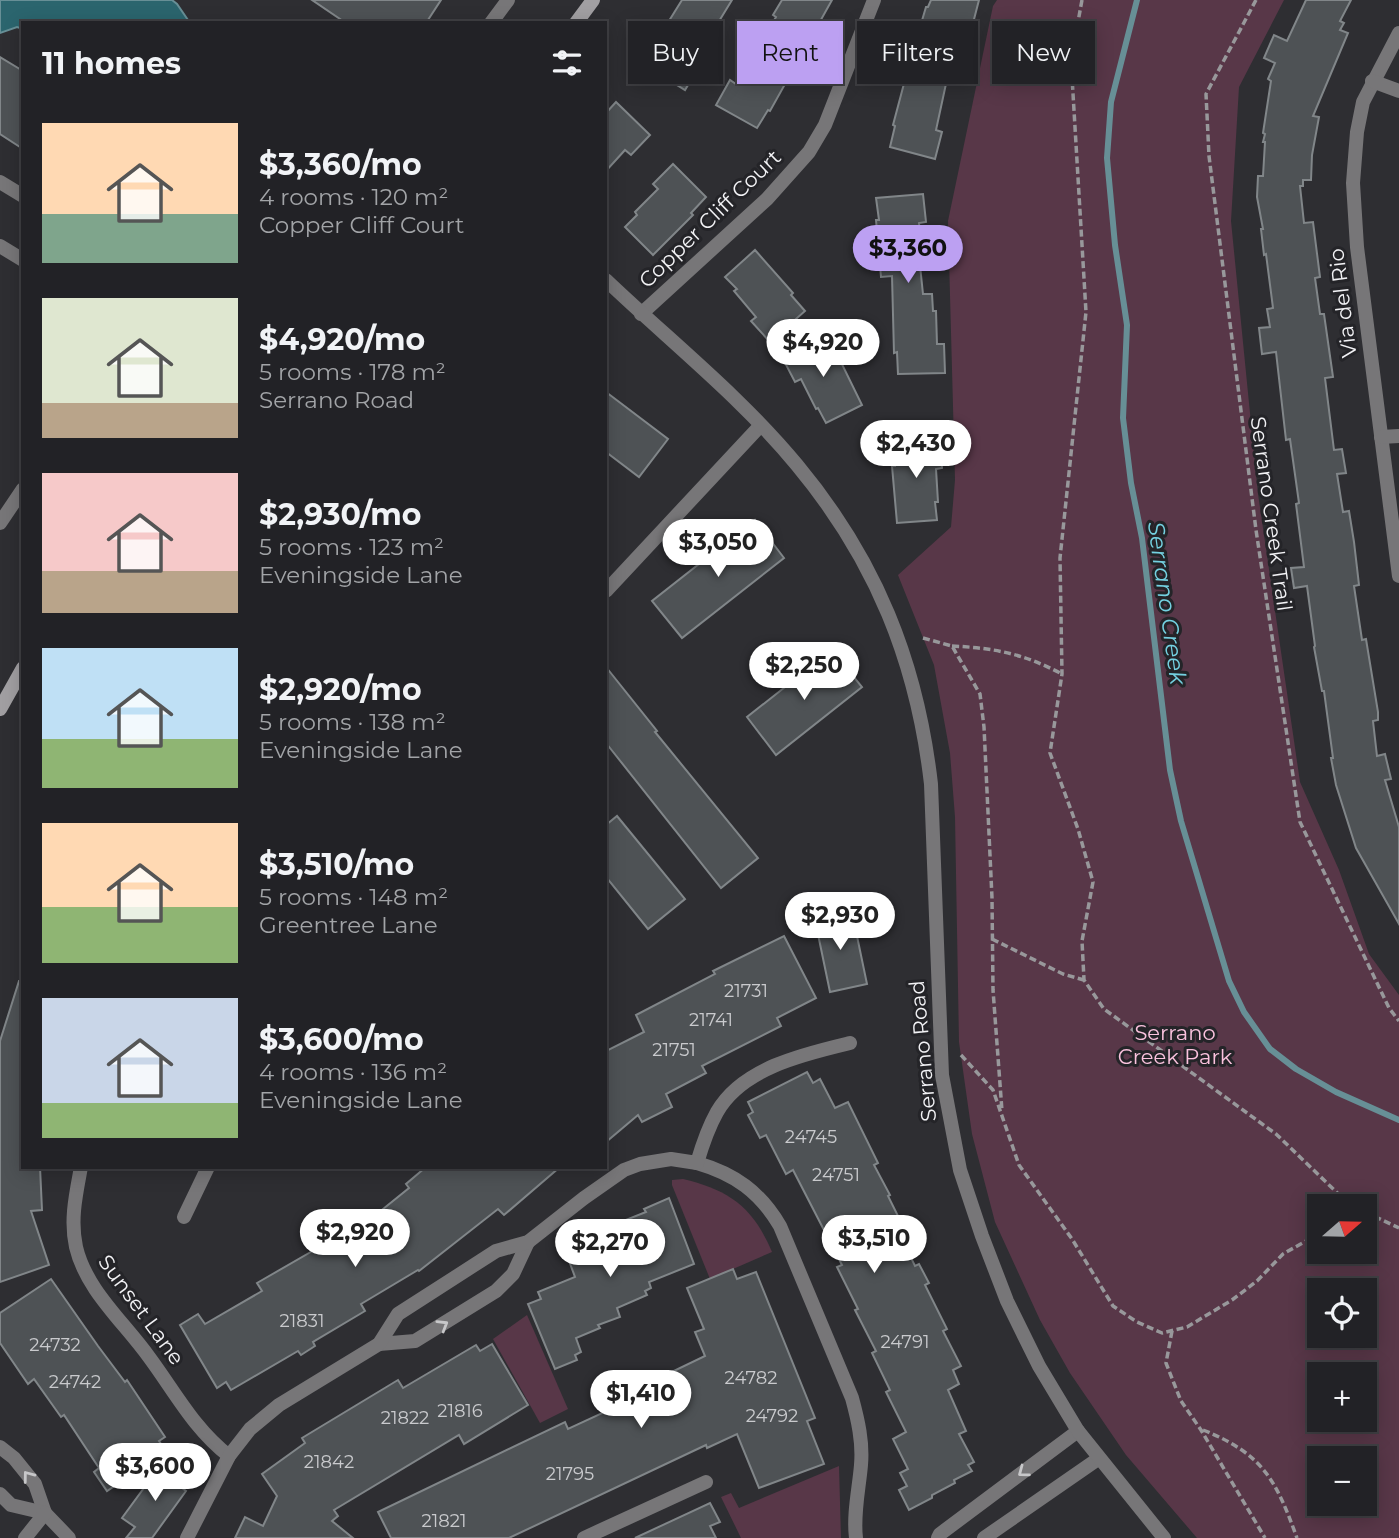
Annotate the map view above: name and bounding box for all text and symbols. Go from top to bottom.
chip: Buy [628,21,723,84]
chip: Rent [737,21,843,84]
chip: Filters [857,21,978,84]
chip: New [992,21,1095,84]
icon: filters [548,44,586,82]
text: 11 homes [42,45,181,82]
street label: Copper Cliff Court [633,144,786,293]
text: $3,360/mo [259,146,422,183]
icon: home [98,151,182,235]
text: 4 rooms · 120 m² [259,183,448,211]
text: Copper Cliff Court [259,211,464,239]
pin: $3,360 [851,226,965,285]
text: $3,360 [869,234,947,262]
street label: Via del Rio [1323,247,1362,359]
pin: $4,920 [766,320,880,379]
text: $4,920/mo [259,321,425,358]
icon: home [98,326,182,410]
text: $4,920 [783,328,863,356]
text: 5 rooms · 178 m² [259,358,446,386]
text: Serrano Road [259,386,414,414]
street label: Serrano Creek Trail [1245,415,1298,613]
pin: $2,430 [859,420,973,480]
text: $2,430 [876,429,956,457]
text: $2,930/mo [259,496,421,533]
icon: home [98,501,182,585]
pin: $3,050 [661,520,775,579]
water label: Serrano Creek [1142,520,1192,688]
text: $3,050 [679,528,757,556]
text: 5 rooms · 123 m² [259,533,444,561]
text: Eveningside Lane [259,561,463,589]
pin: $2,250 [747,642,861,702]
text: $2,250 [765,651,843,679]
text: $2,920/mo [259,671,422,708]
icon: home [98,676,182,760]
text: 5 rooms · 138 m² [259,708,446,736]
text: Eveningside Lane [259,736,463,764]
text: $3,510/mo [259,846,414,883]
icon: home [98,851,182,935]
text: 5 rooms · 148 m² [259,883,448,911]
pin: $2,930 [783,892,897,952]
text: $2,930 [801,901,879,929]
text: Greentree Lane [259,911,438,939]
street label: Serrano Road [904,979,941,1123]
house number: 21731 [724,980,768,1002]
house number: 21741 [689,1009,733,1031]
park label: Serrano Creek Park [1118,1020,1233,1069]
text: $3,600/mo [259,1021,424,1058]
icon: home [98,1026,182,1110]
house number: 21751 [652,1039,696,1061]
text: 4 rooms · 136 m² [259,1058,447,1086]
text: Eveningside Lane [259,1086,463,1114]
house number: 24745 [785,1126,837,1148]
house number: 24751 [812,1164,860,1186]
north arrow [1307,1194,1377,1264]
map controls [1307,1194,1377,1516]
pin: $2,920 [298,1210,412,1269]
pin: $3,510 [817,1216,931,1275]
text: $2,920 [316,1218,394,1246]
pin: $2,270 [553,1220,667,1279]
text: $3,510 [838,1224,910,1252]
text: $2,270 [571,1228,649,1256]
street label: Sunset Lane [93,1250,190,1370]
button: locate [1307,1278,1377,1348]
house number: 21831 [280,1310,324,1332]
one-way arrow [435,1320,448,1333]
house number: 24791 [881,1331,929,1353]
house number: 24732 [29,1334,81,1356]
button: + [1307,1362,1377,1432]
house number: 24782 [725,1367,777,1389]
pin: $1,410 [584,1370,698,1430]
house number: 24742 [49,1371,101,1393]
text: $1,410 [606,1379,676,1407]
house number: 21816 [437,1400,483,1422]
house number: 24792 [746,1405,798,1427]
house number: 21822 [381,1407,429,1429]
pin: $3,600 [98,1444,212,1503]
button: − [1307,1446,1377,1516]
house number: 21842 [304,1451,354,1473]
text: $3,600 [115,1452,195,1480]
house number: 21795 [546,1463,594,1485]
one-way arrow [1018,1464,1031,1476]
one-way arrow [24,1472,37,1484]
house number: 21821 [422,1510,466,1532]

